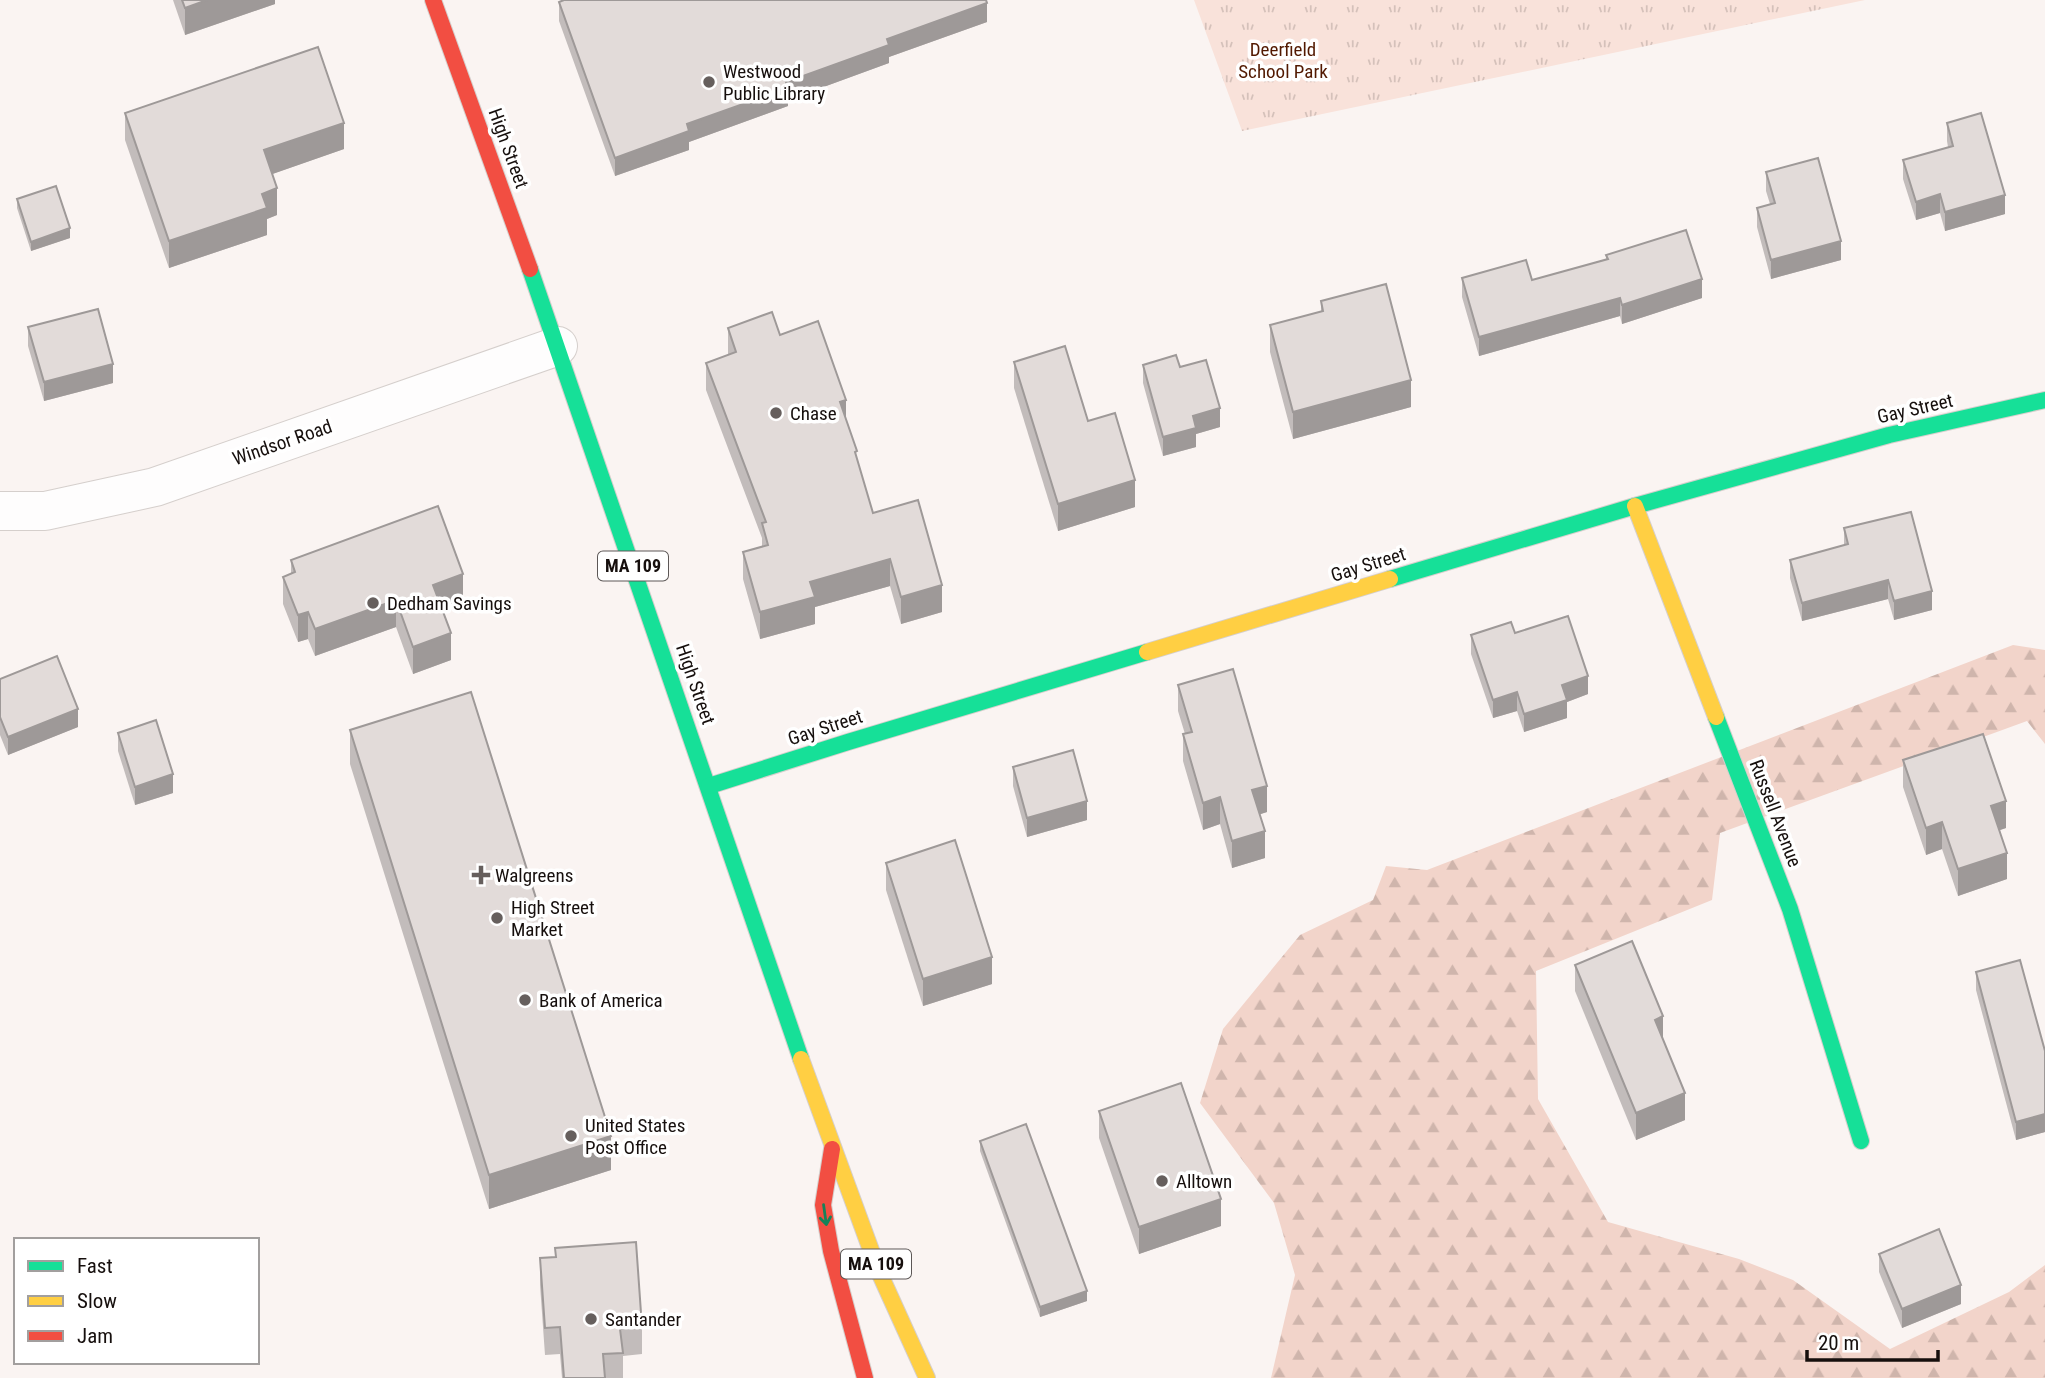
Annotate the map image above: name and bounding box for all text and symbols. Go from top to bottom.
park label: Deerfield School Park [1238,38,1328,83]
place label: Westwood Public Library [723,60,825,105]
marker: Westwood Public Library [701,74,717,90]
street label: High Street [483,105,534,191]
street label: Gay Street [1875,389,1955,428]
place label: Chase [790,402,837,425]
marker: Chase [768,405,784,421]
street label: Windsor Road [229,415,335,470]
street label: Gay Street [1328,542,1408,587]
road number: MA 109 [598,552,668,580]
place label: Dedham Savings [387,592,512,615]
marker: Dedham Savings [365,595,381,611]
street label: High Street [671,641,720,727]
street label: Gay Street [785,705,865,750]
street label: Russell Avenue [1744,756,1807,870]
place label: Walgreens [495,864,573,887]
marker: Walgreens [473,867,489,883]
place label: High Street Market [511,896,595,941]
marker: High Street Market [489,910,505,926]
place label: Bank of America [539,989,663,1012]
marker: Bank of America [517,992,533,1008]
place label: United States Post Office [585,1114,685,1159]
marker: United States Post Office [563,1128,579,1144]
place label: Alltown [1176,1170,1232,1193]
marker: Alltown [1154,1173,1170,1189]
one-way arrow [819,1203,832,1225]
legend [14,1238,259,1364]
road number: MA 109 [841,1250,911,1279]
text: Fast [77,1254,113,1278]
text: Slow [77,1289,117,1313]
place label: Santander [605,1308,681,1331]
marker: Santander [583,1311,599,1327]
scale bar [1807,1318,1938,1362]
text: Jam [77,1324,113,1348]
text: 20 m [1818,1331,1859,1355]

